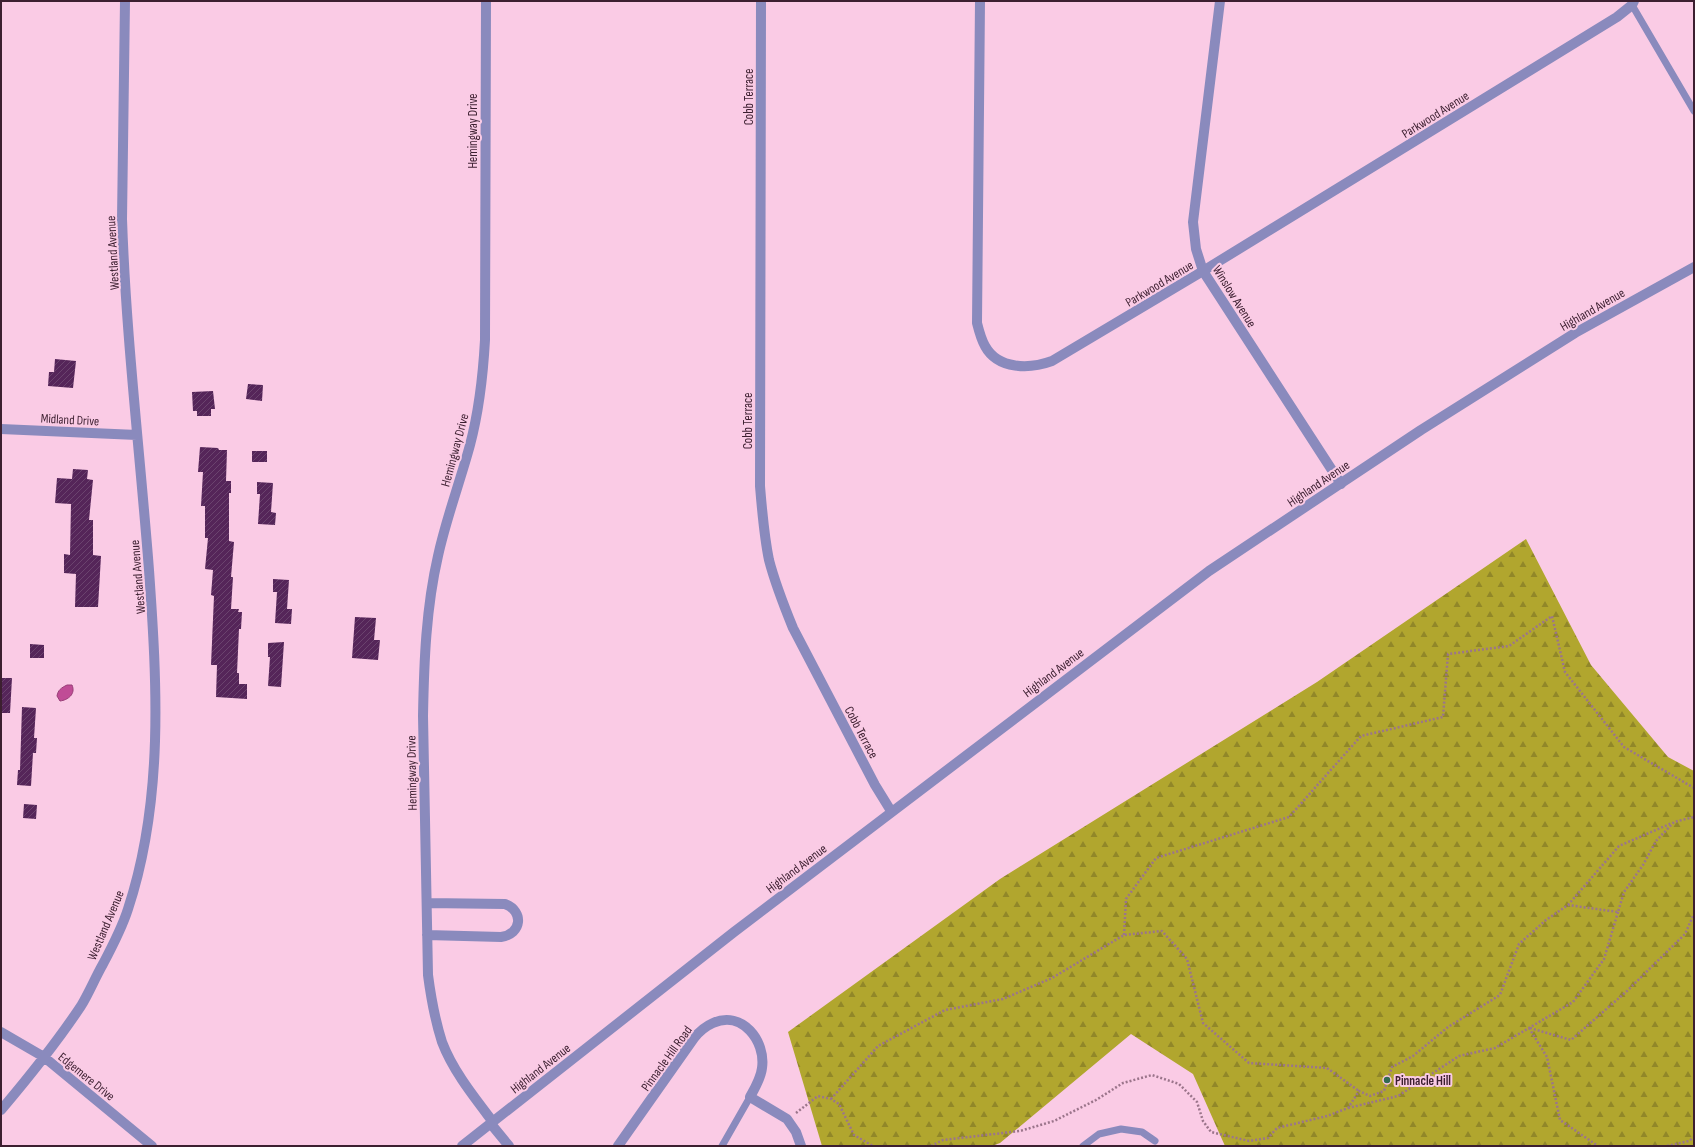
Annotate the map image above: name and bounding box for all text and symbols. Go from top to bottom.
street label: Cobb Terrace [741,69,757,125]
street label: Parkwood Avenue [1399,88,1472,142]
street label: Hemingway Drive [465,93,481,169]
street label: Westland Avenue [103,215,123,291]
street label: Parkwood Avenue [1123,257,1196,310]
street label: Winslow Avenue [1209,263,1259,330]
street label: Highland Avenue [1557,285,1628,335]
street label: Cobb Terrace [740,393,756,449]
street label: Midland Drive [40,410,100,430]
street label: Hemingway Drive [438,412,472,489]
street label: Highland Avenue [1284,457,1353,511]
street label: Westland Avenue [127,539,149,615]
street label: Highland Avenue [1020,645,1087,701]
street label: Cobb Terrace [841,704,881,761]
street label: Hemingway Drive [403,735,421,811]
street label: Highland Avenue [763,841,830,897]
street label: Westland Avenue [84,888,128,963]
street label: Pinnacle Hill Road [638,1023,696,1094]
street label: Highland Avenue [507,1040,574,1097]
street label: Edgemere Drive [55,1049,118,1104]
place label: Pinnacle Hill [1395,1073,1451,1089]
marker: Pinnacle Hill [1382,1075,1392,1085]

